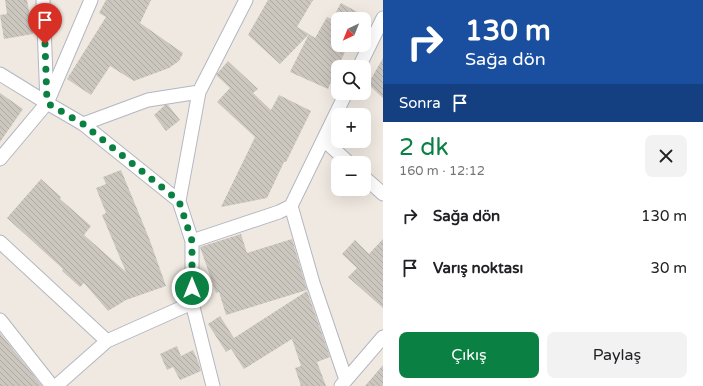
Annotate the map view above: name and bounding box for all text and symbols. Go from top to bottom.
pin [28,3,62,44]
icon: arrive [34,9,56,31]
north arrow [331,12,371,52]
map controls [331,12,371,196]
text: 130 m [465,14,551,48]
icon: right [399,16,451,68]
text: Sağa dön [465,48,546,70]
button: search [331,60,371,100]
icon: arrive [449,92,471,114]
text: Sonra [399,94,441,112]
button: + [331,108,371,148]
text: 2 dk [399,133,449,162]
button: close [645,135,687,177]
button: − [331,156,371,196]
text: 160 m · 12:12 [399,163,485,179]
icon: right [399,205,421,227]
text: Sağa dön [433,207,500,225]
text: 130 m [641,207,687,225]
icon: arrive [399,257,421,279]
text: Varış noktası [433,259,523,277]
text: 30 m [650,259,687,277]
position arrow [171,267,213,309]
button: Çıkış [399,332,539,378]
button: Paylaş [547,332,687,378]

